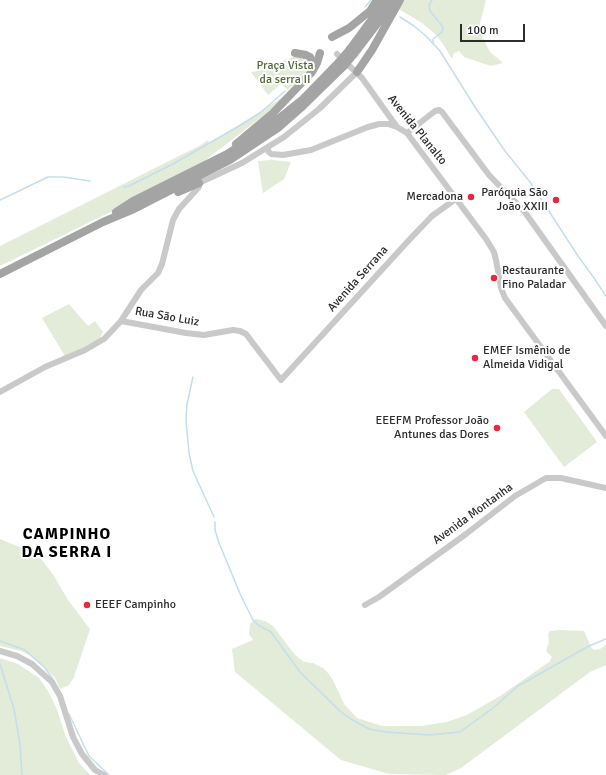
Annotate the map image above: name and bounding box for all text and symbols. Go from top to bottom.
scale bar [462,16,527,42]
text: 100 m [467,23,499,38]
park label: Praça Vista da serra II [256,59,314,87]
street label: Avenida Planalto [384,92,450,168]
place label: Paróquia São João XXIII [481,186,548,214]
place label: Mercadona [406,190,463,204]
marker: Mercadona [466,192,476,202]
marker: Paróquia São João XXIII [551,195,561,205]
street label: Avenida Serrana [325,243,391,315]
place label: Restaurante Fino Paladar [502,264,566,292]
marker: Restaurante Fino Paladar [489,273,499,283]
street label: Rua São Luiz [134,304,200,330]
place label: EMEF Ismênio de Almeida Vidigal [483,344,571,372]
marker: EMEF Ismênio de Almeida Vidigal [470,353,480,363]
place label: EEEFM Professor João Antunes das Dores [375,414,489,442]
marker: EEEFM Professor João Antunes das Dores [492,423,502,433]
street label: Avenida Montanha [430,480,516,548]
district label: CAMPINHO DA SERRA I [22,525,112,563]
place label: EEEF Campinho [95,598,176,612]
marker: EEEF Campinho [82,600,92,610]

